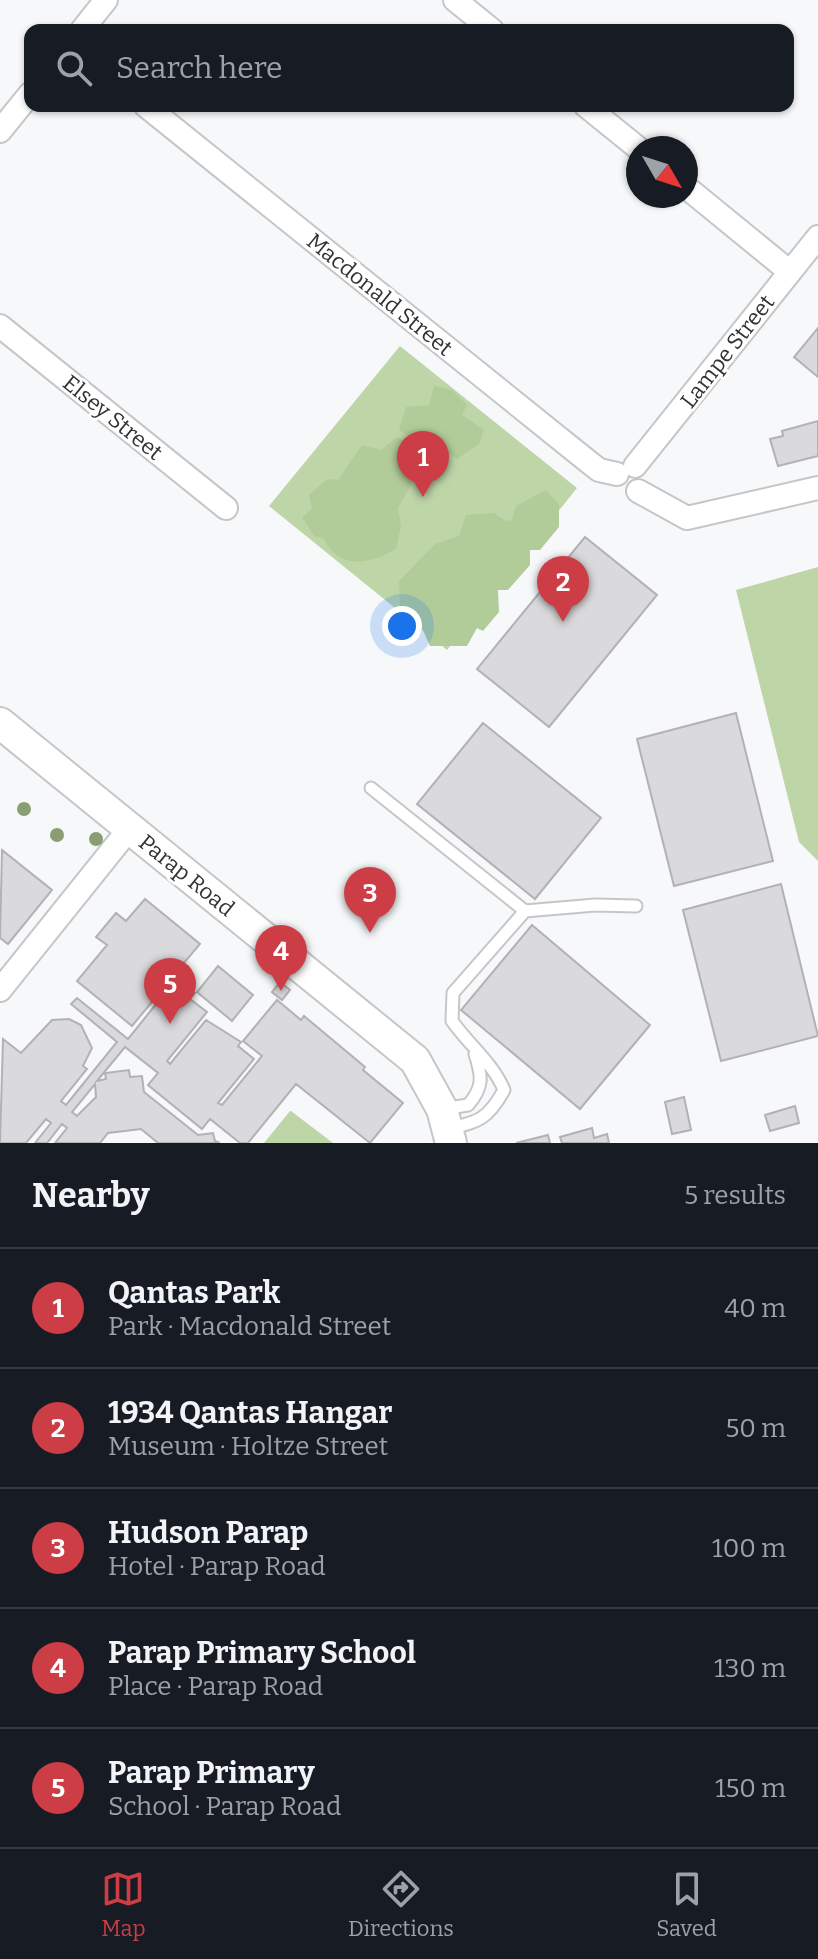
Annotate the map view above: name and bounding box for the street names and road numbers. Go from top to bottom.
street label: Macdonald Street [301,227,458,361]
street label: Lampe Street [675,289,780,413]
street label: Elsey Street [57,369,168,466]
street label: Parap Road [134,829,240,922]

